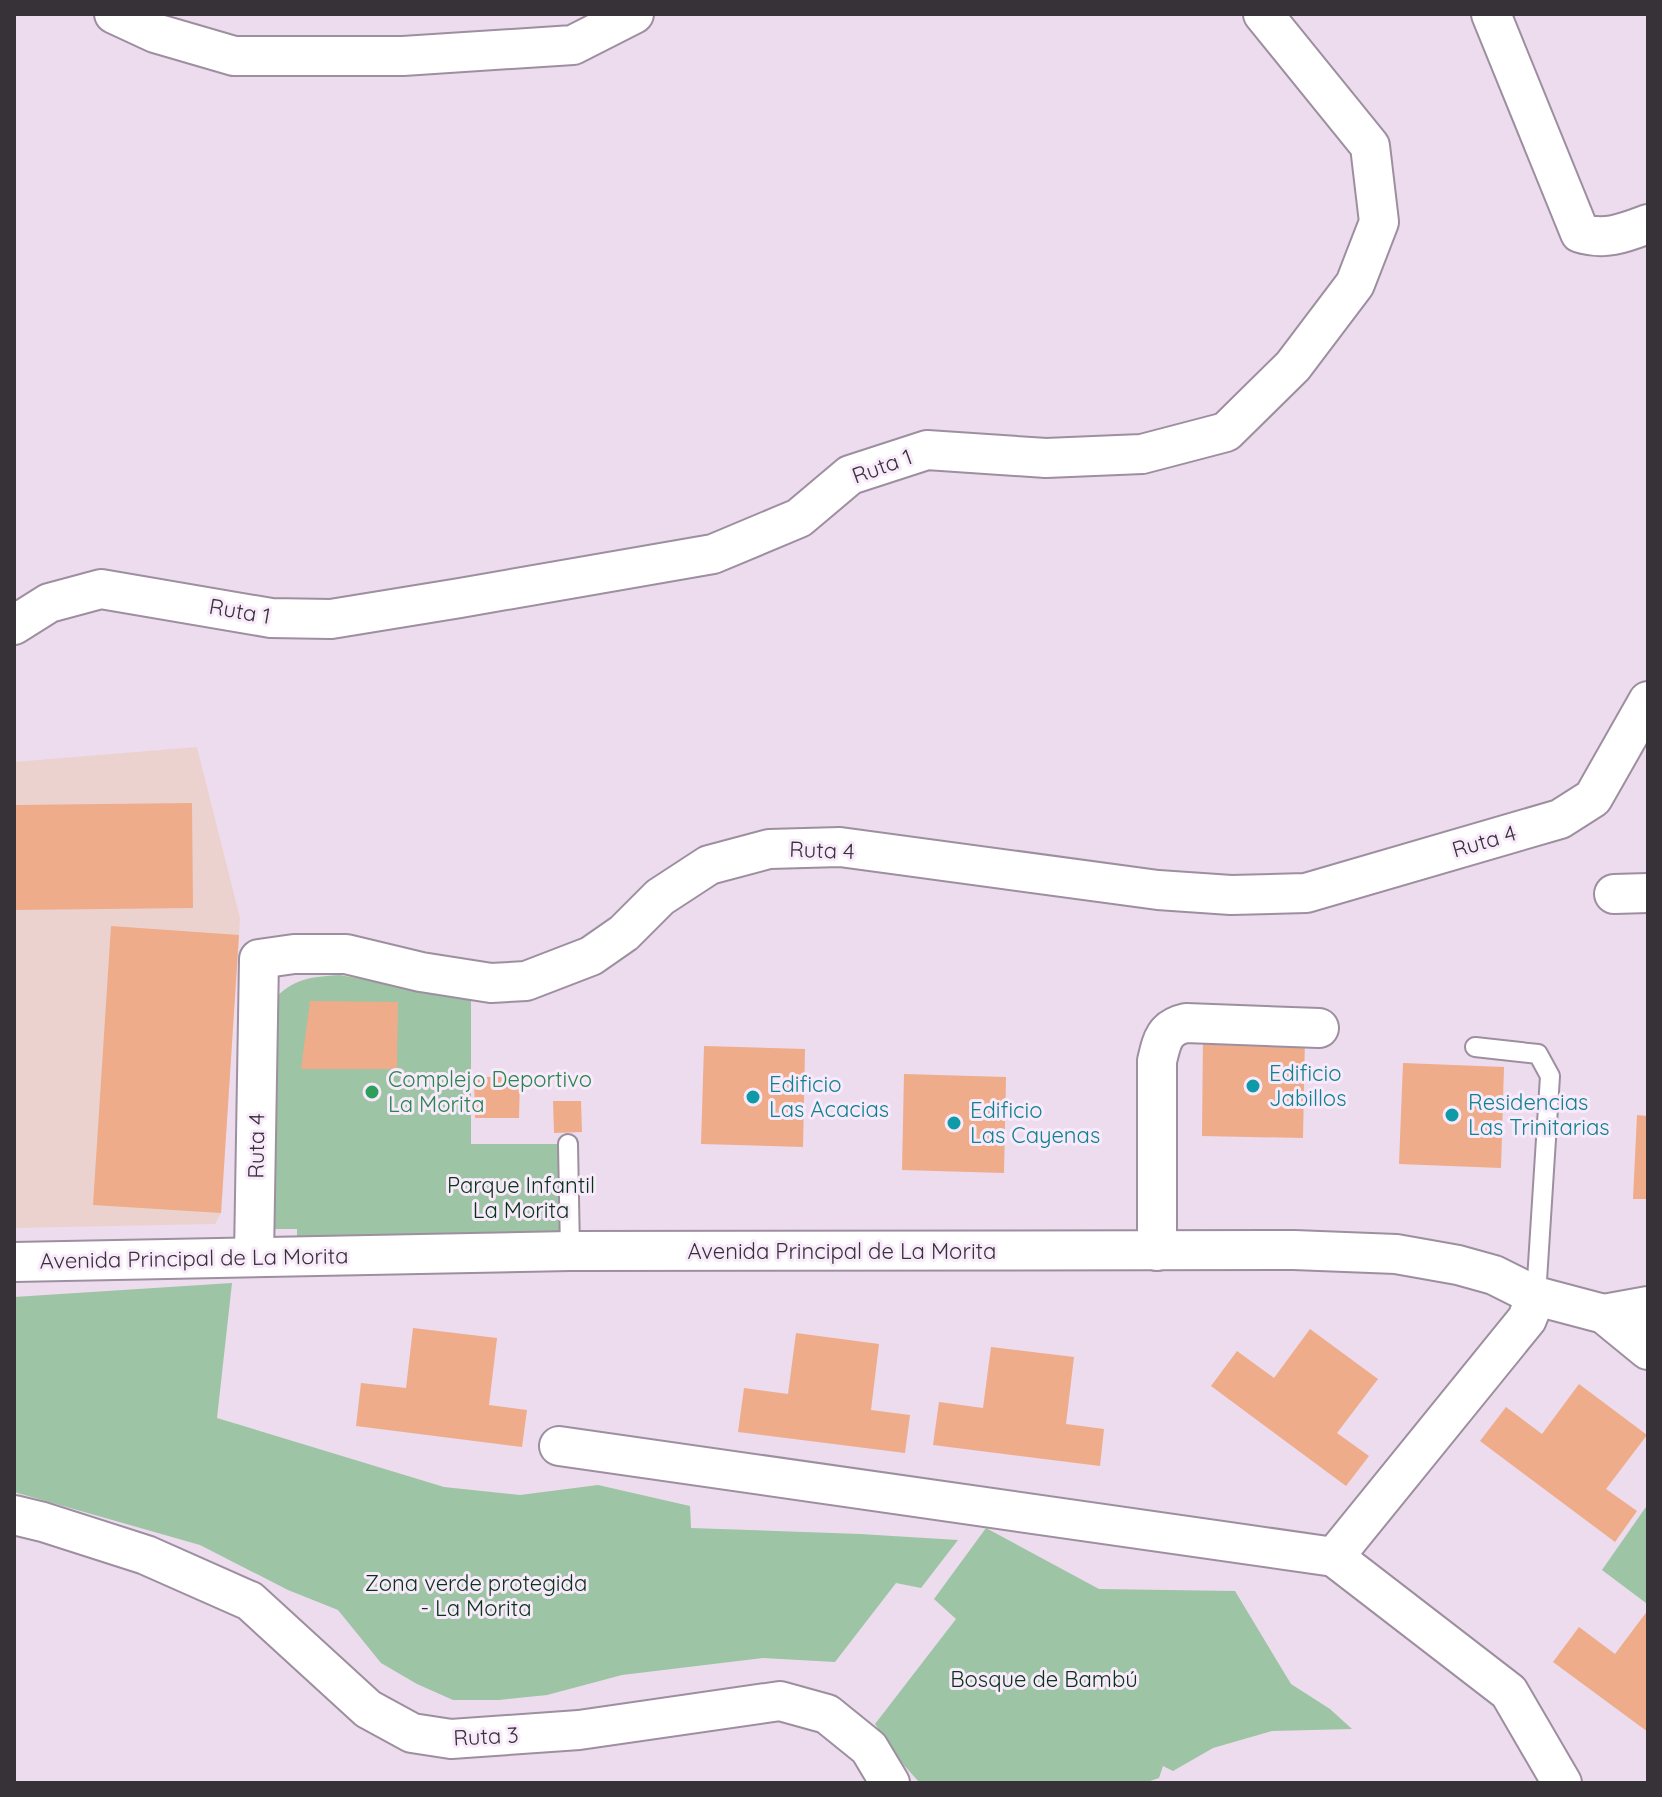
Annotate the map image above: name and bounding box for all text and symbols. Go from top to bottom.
street label: Ruta 1 [848,442,916,490]
street label: Ruta 1 [207,592,273,630]
street label: Ruta 4 [1449,819,1519,863]
street label: Ruta 4 [789,835,855,865]
place label: Edificio Jabillos [1269,1059,1346,1112]
place label: Complejo Deportivo La Morita [388,1065,592,1118]
place label: Edificio Las Acacias [769,1070,889,1123]
marker: Edificio Jabillos [1244,1077,1262,1095]
marker: Complejo Deportivo La Morita [363,1083,381,1101]
marker: Edificio Las Acacias [744,1088,762,1106]
place label: Residencias Las Trinitarias [1468,1088,1610,1141]
place label: Edificio Las Cayenas [970,1096,1100,1149]
marker: Residencias Las Trinitarias [1443,1106,1461,1124]
street label: Ruta 4 [241,1113,271,1179]
marker: Edificio Las Cayenas [945,1114,963,1132]
park label: Parque Infantil La Morita [447,1171,595,1224]
street label: Avenida Principal de La Morita [688,1237,996,1265]
street label: Avenida Principal de La Morita [39,1241,349,1275]
park label: Zona verde protegida - La Morita [365,1569,587,1622]
park label: Bosque de Bambú [950,1665,1138,1693]
street label: Ruta 3 [453,1720,519,1752]

